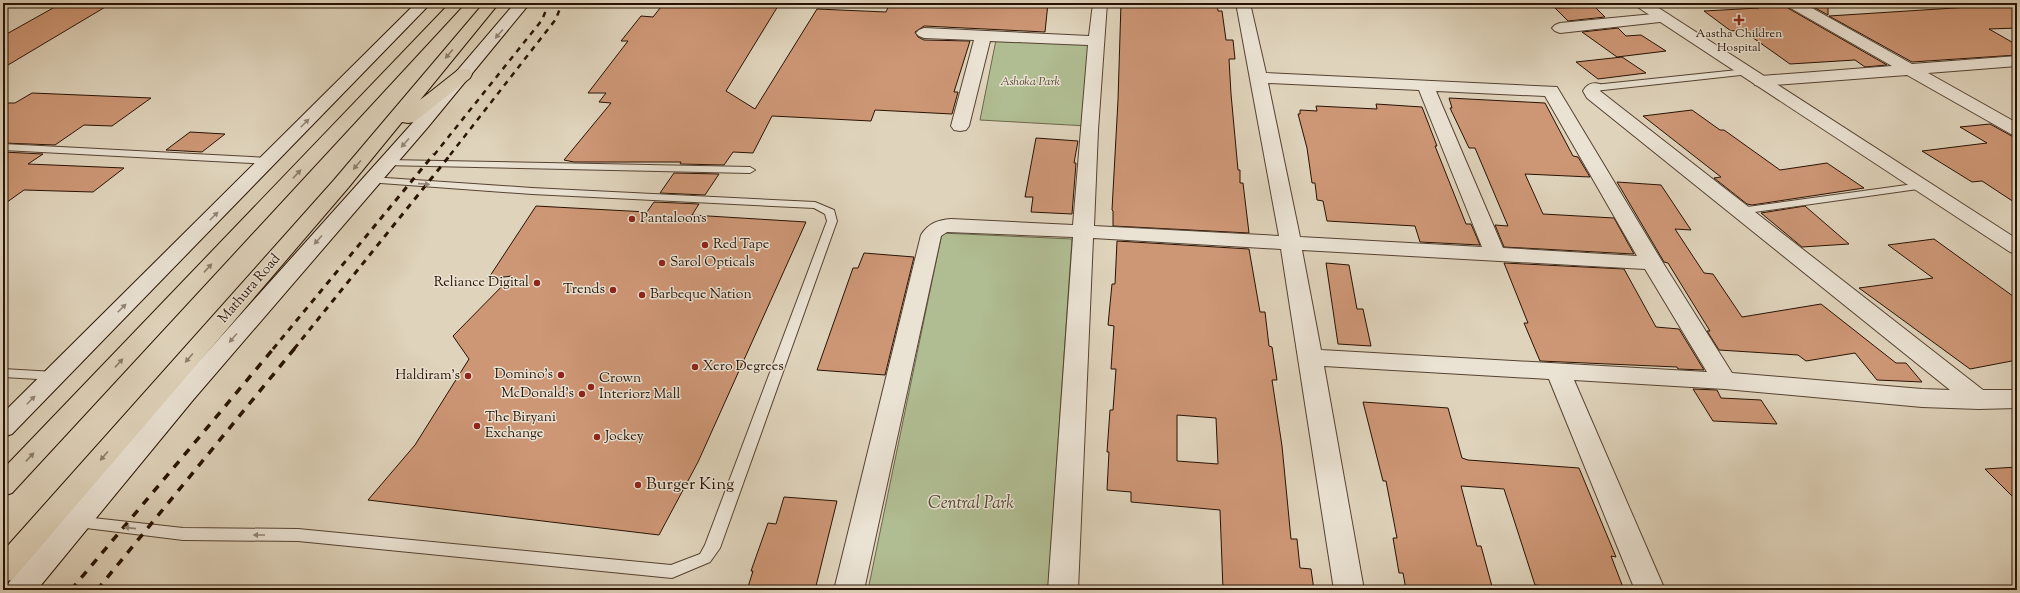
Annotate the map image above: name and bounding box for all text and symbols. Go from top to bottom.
marker: Aastha Children Hospital [1733,14,1745,26]
place label: Aastha Children Hospital [1696,25,1782,57]
one-way arrow [494,28,503,39]
one-way arrow [445,49,454,60]
park label: Ashoka Park [1000,73,1060,91]
one-way arrow [300,118,310,128]
one-way arrow [400,137,409,148]
one-way arrow [353,160,362,170]
one-way arrow [292,169,301,178]
one-way arrow [418,181,430,188]
place label: Pantaloons [640,209,706,229]
one-way arrow [209,211,218,221]
marker: Pantaloons [627,214,637,224]
one-way arrow [314,235,323,245]
place label: Red Tape [713,235,769,255]
marker: Red Tape [700,240,710,250]
street label: Mathura Road [214,250,286,328]
place label: Sarol Opticals [670,253,755,273]
marker: Sarol Opticals [657,258,667,268]
one-way arrow [203,263,213,273]
place label: Reliance Digital [434,273,529,293]
marker: Reliance Digital [532,278,542,288]
place label: Trends [563,280,605,300]
marker: Trends [608,285,618,295]
place label: Barbeque Nation [650,285,752,305]
marker: Barbeque Nation [637,290,647,300]
one-way arrow [117,303,127,313]
one-way arrow [228,332,237,343]
one-way arrow [185,353,194,363]
place label: Xero Degrees [703,357,784,377]
one-way arrow [114,358,124,368]
marker: Xero Degrees [690,362,700,372]
place label: Domino's [495,365,553,385]
place label: Haldiram's [395,366,460,386]
place label: Crown Interiorz Mall [599,369,681,405]
marker: Domino's [556,370,566,380]
marker: Haldiram's [463,371,473,381]
marker: Crown Interiorz Mall [586,382,596,392]
place label: McDonald's [501,384,574,404]
marker: McDonald's [577,389,587,399]
one-way arrow [26,395,36,405]
place label: The Biryani Exchange [485,408,556,444]
marker: The Biryani Exchange [472,421,482,431]
place label: Jockey [604,427,644,447]
marker: Jockey [592,432,602,442]
one-way arrow [99,451,108,461]
one-way arrow [25,452,35,462]
place label: Burger King [646,473,734,497]
marker: Burger King [633,480,643,490]
park label: Central Park [928,492,1014,516]
one-way arrow [124,525,136,531]
one-way arrow [252,532,265,538]

